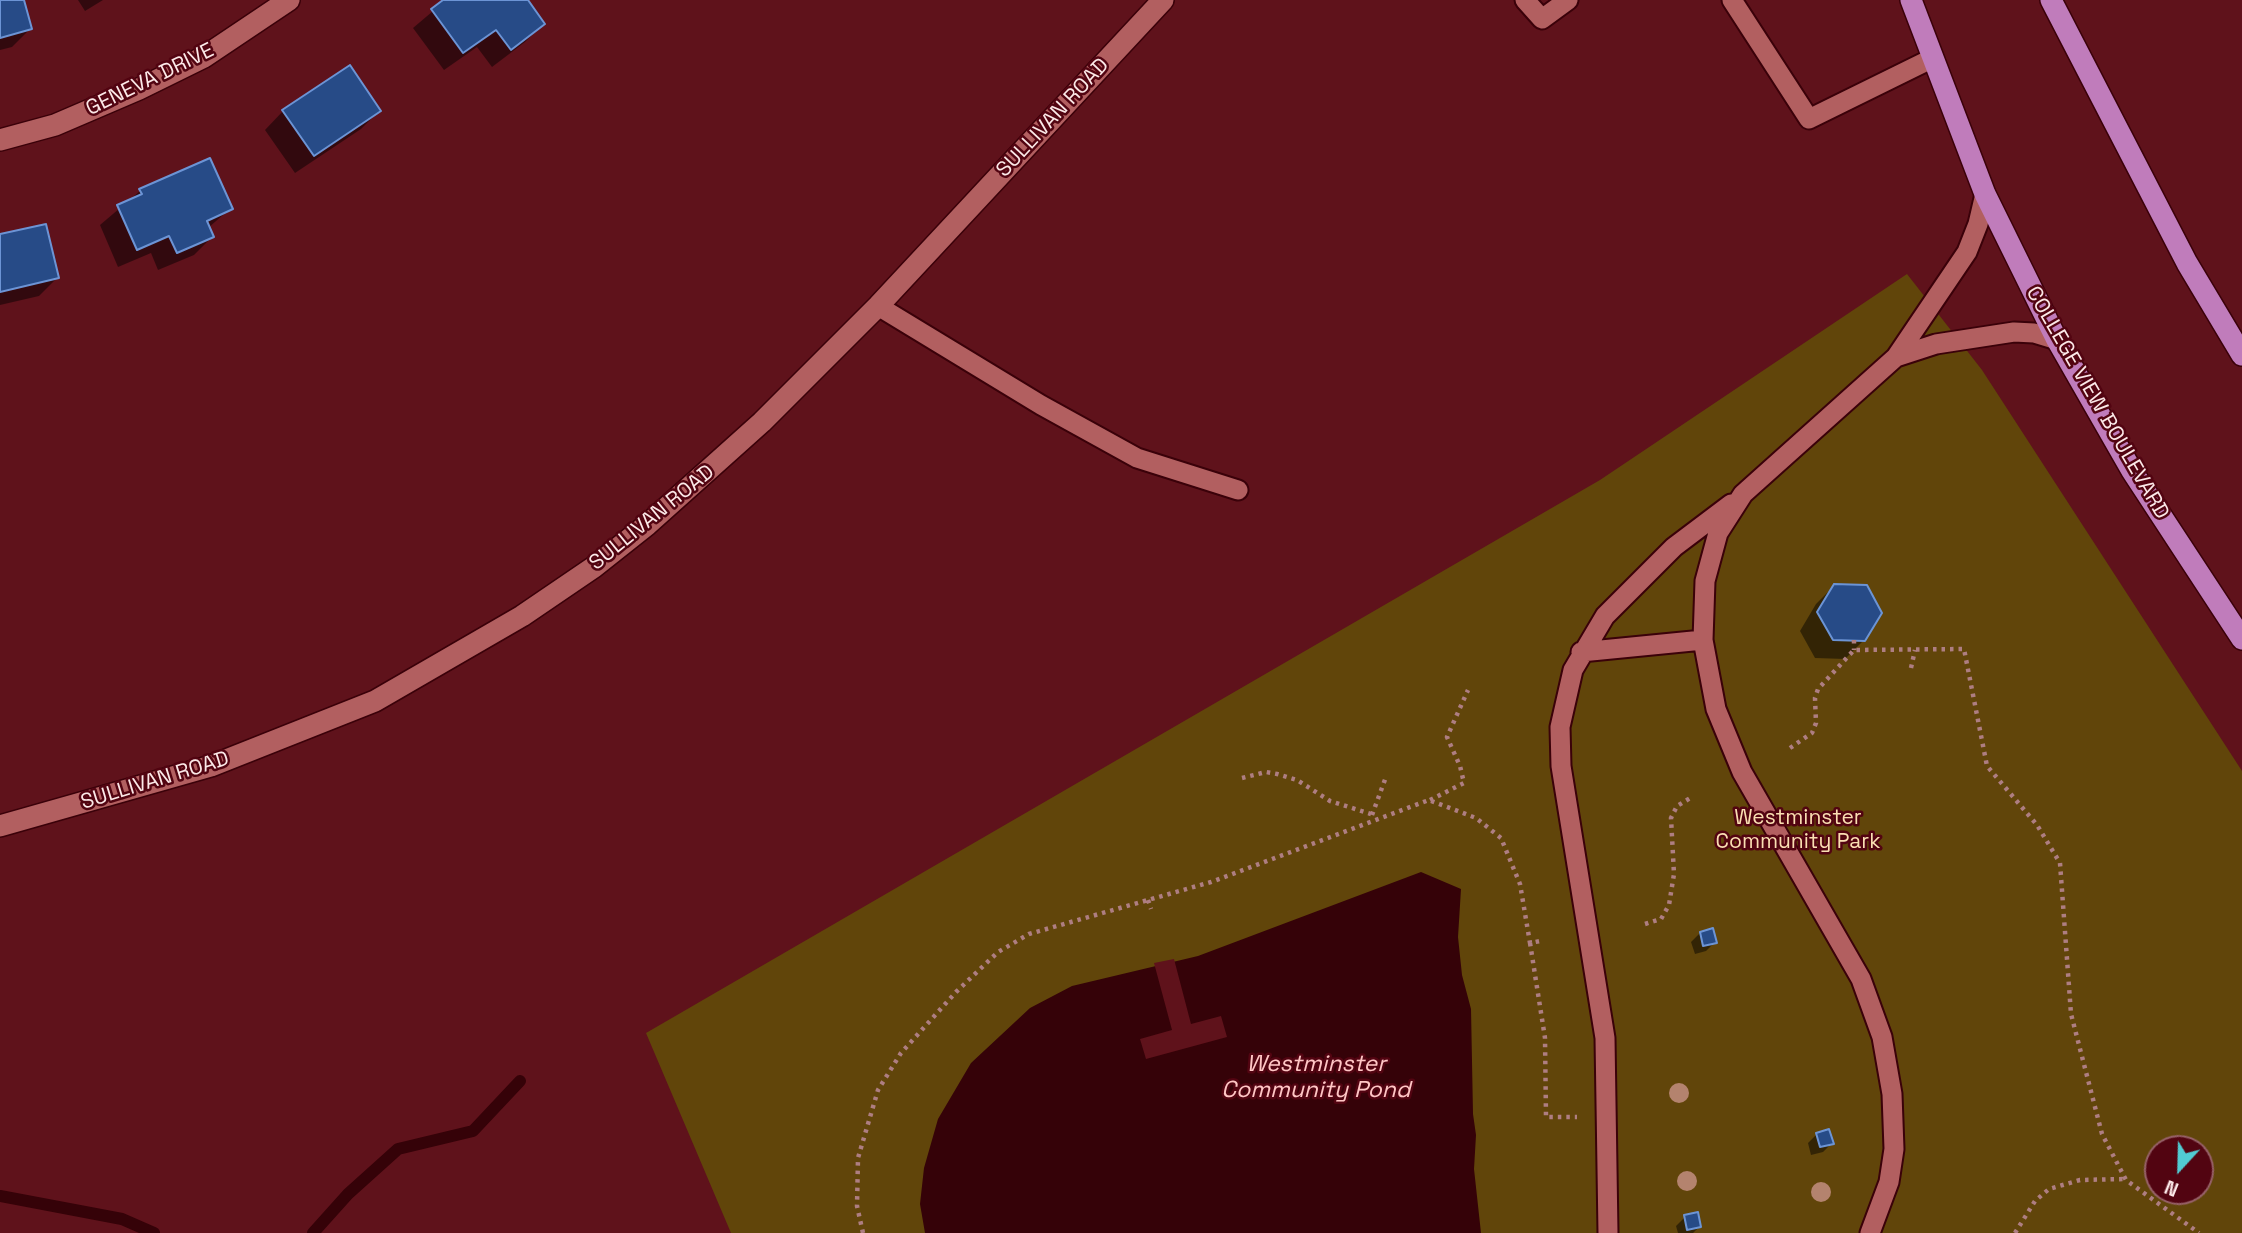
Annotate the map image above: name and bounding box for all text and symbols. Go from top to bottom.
street label: GENEVA DRIVE [82,38,218,122]
street label: SULLIVAN ROAD [991,53,1115,183]
street label: COLLEGE VIEW BOULEVARD [2020,282,2174,524]
street label: SULLIVAN ROAD [584,460,720,576]
street label: SULLIVAN ROAD [78,746,232,816]
park label: Westminster Community Park [1716,805,1880,855]
water label: Westminster Community Pond [1221,1051,1411,1105]
north arrow [2144,1135,2214,1205]
text: N [2161,1174,2182,1202]

